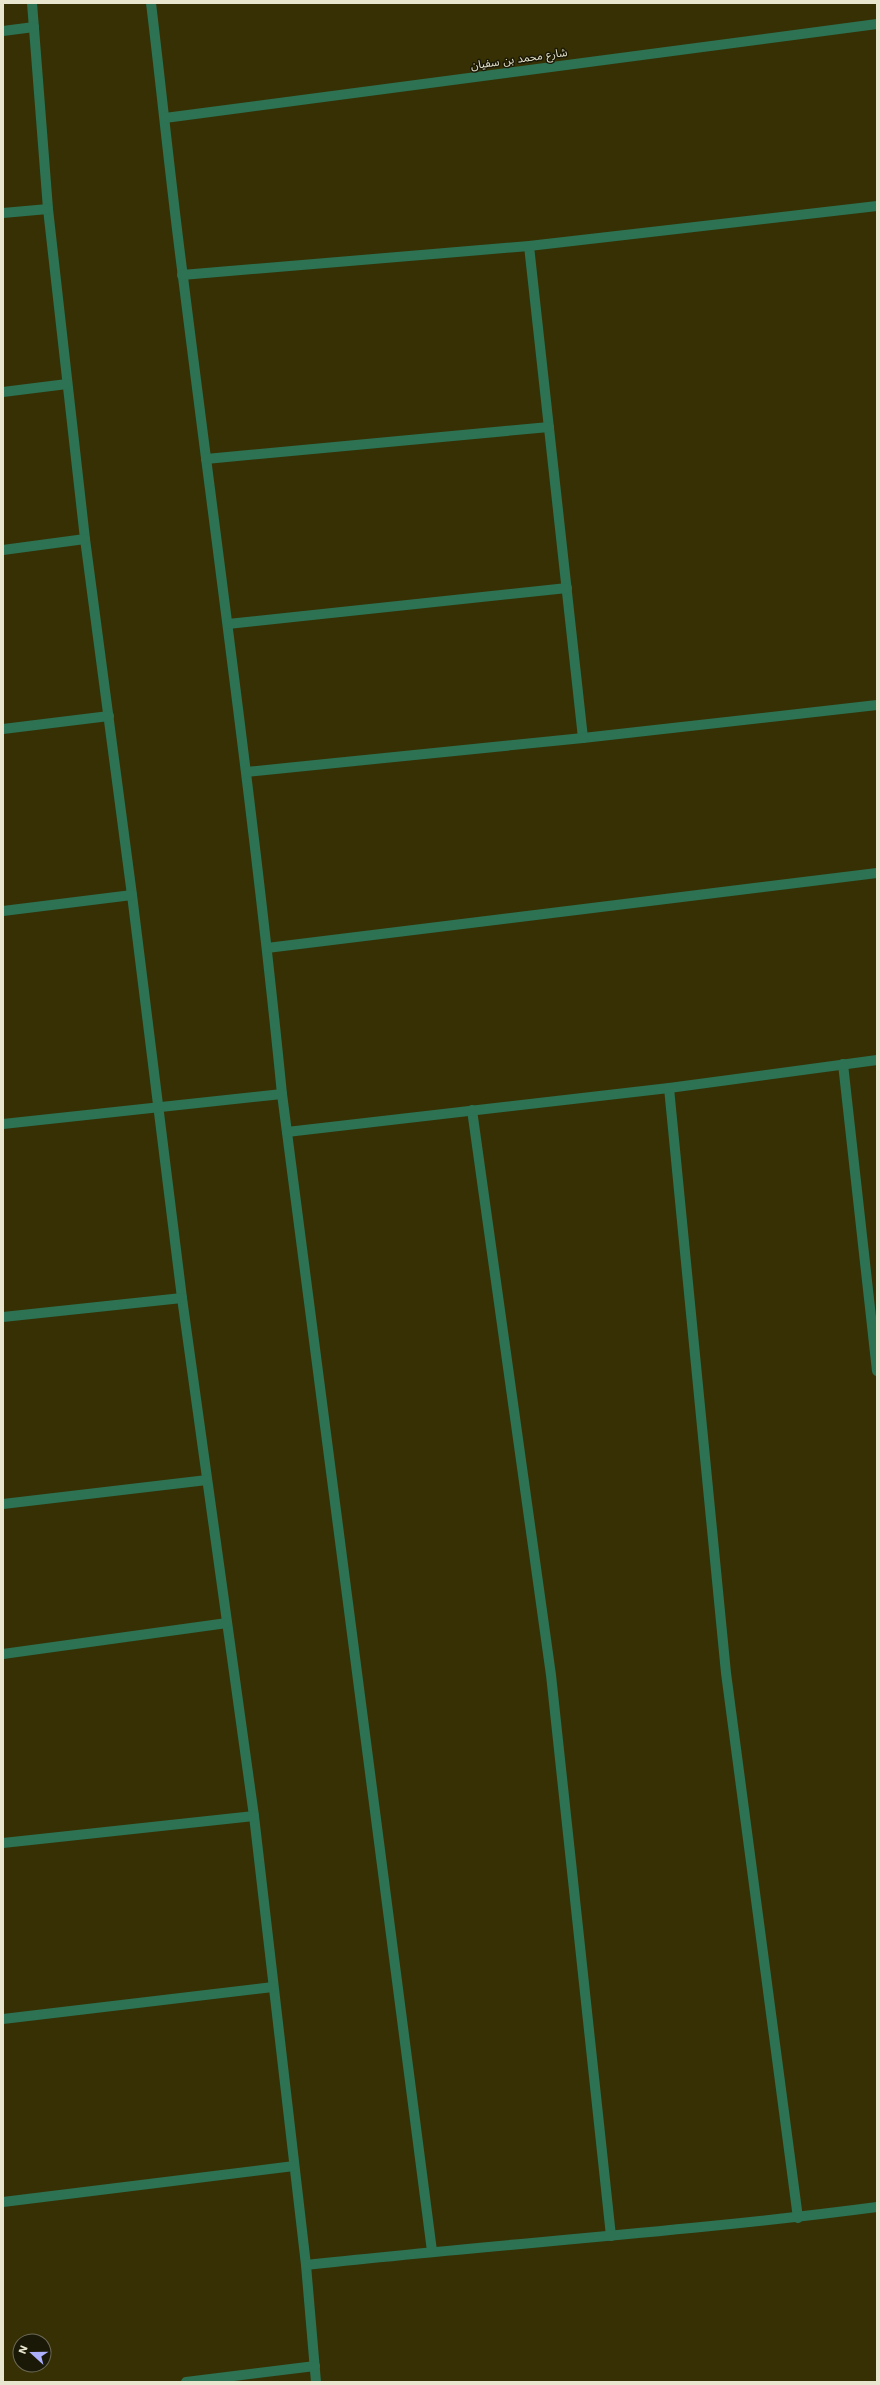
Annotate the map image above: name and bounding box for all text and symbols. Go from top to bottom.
street label: شارع محمد بن سفيان [470,46,569,73]
north arrow [12,2333,52,2373]
text: N [16,2343,31,2356]

